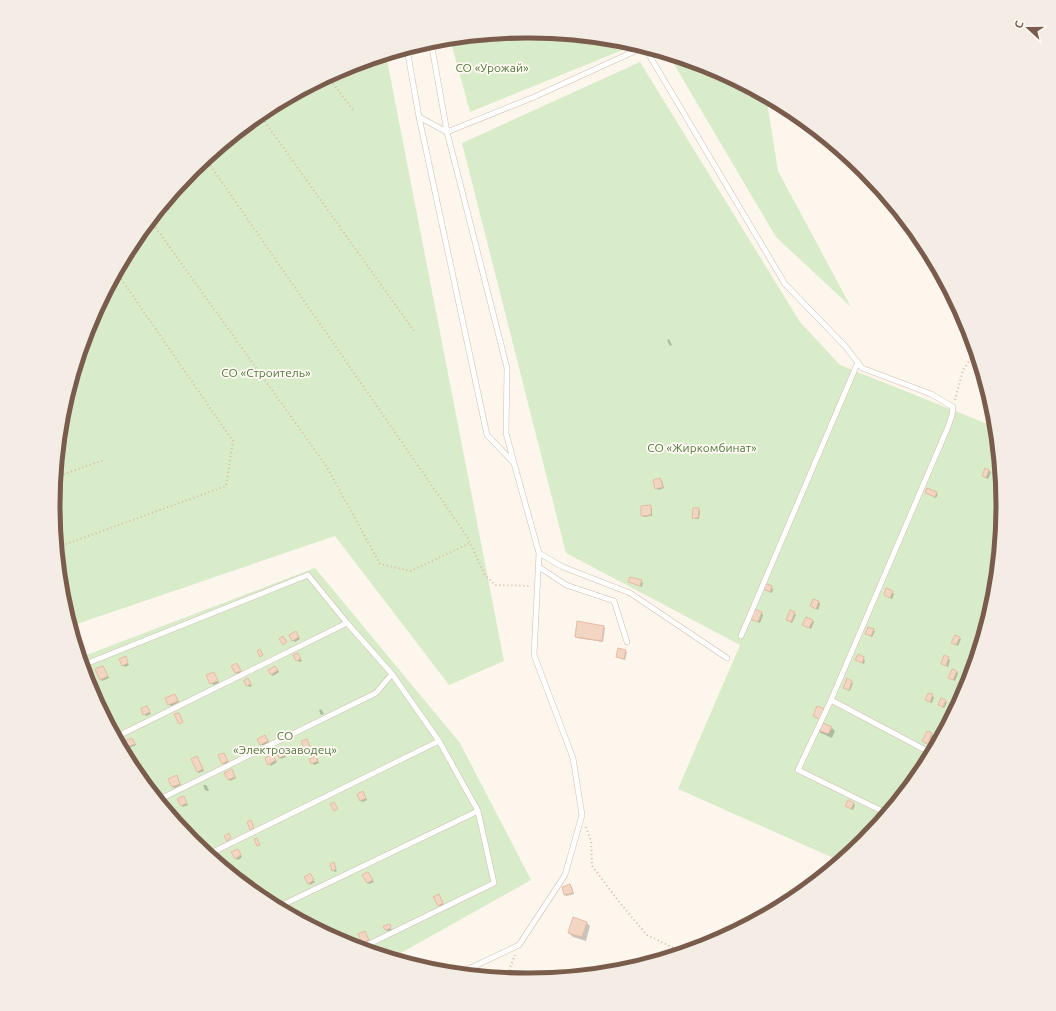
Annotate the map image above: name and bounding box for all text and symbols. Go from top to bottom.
north arrow [1008,8,1048,48]
text: С [1012,19,1026,30]
park label: СО «Урожай» [455,61,529,74]
park label: СО «Строитель» [221,366,311,379]
park label: СО «Жиркомбинат» [647,441,757,454]
park label: СО «Электрозаводец» [233,729,337,756]

